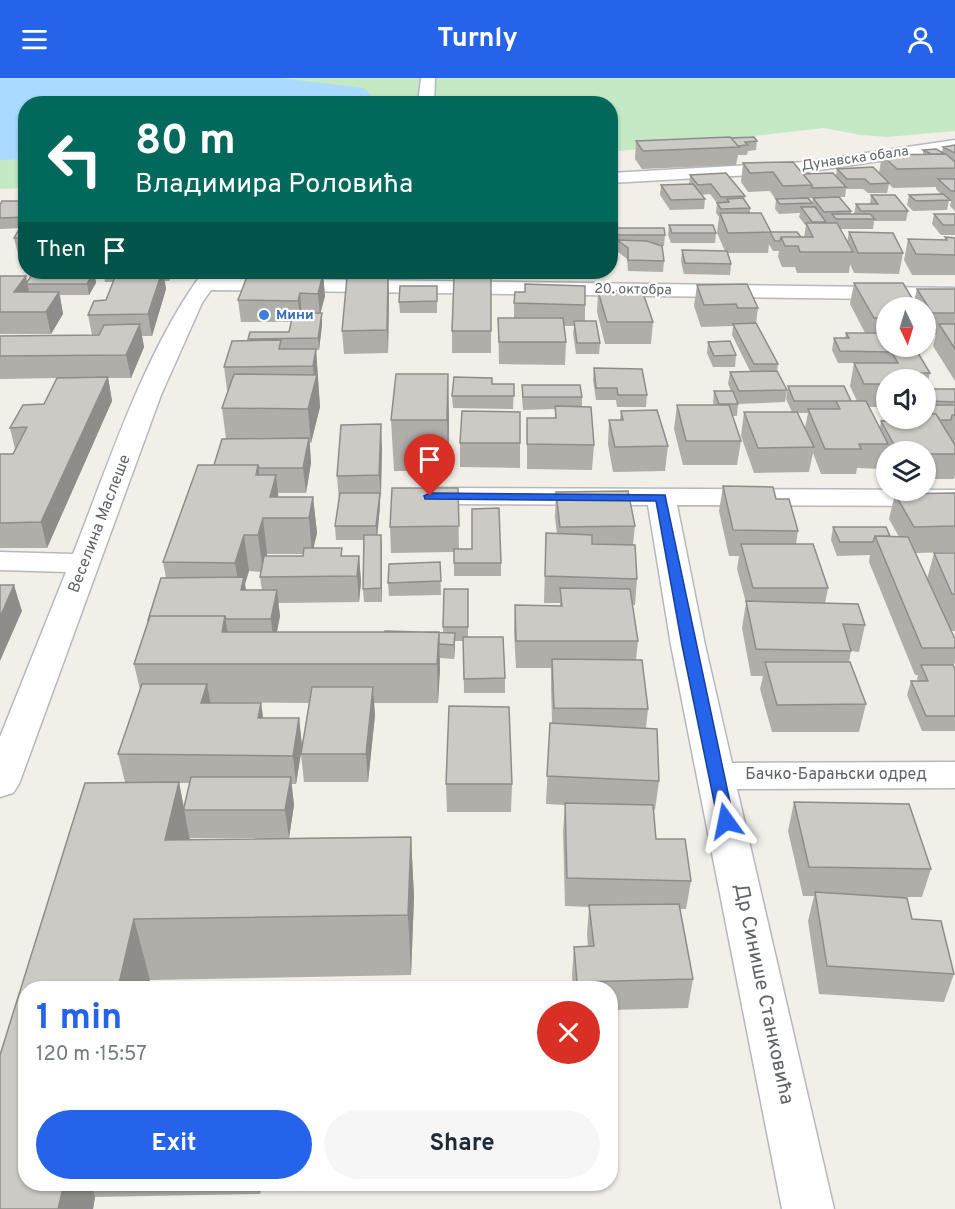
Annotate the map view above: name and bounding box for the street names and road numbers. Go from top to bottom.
street label: Дунавска обала [800,143,910,175]
street label: 20. октобра [594,281,672,299]
street label: Веселина Маслеше [64,452,136,596]
street label: Бачко-Барањски одред [745,765,927,785]
street label: Др Синише Станковића [727,881,799,1107]

